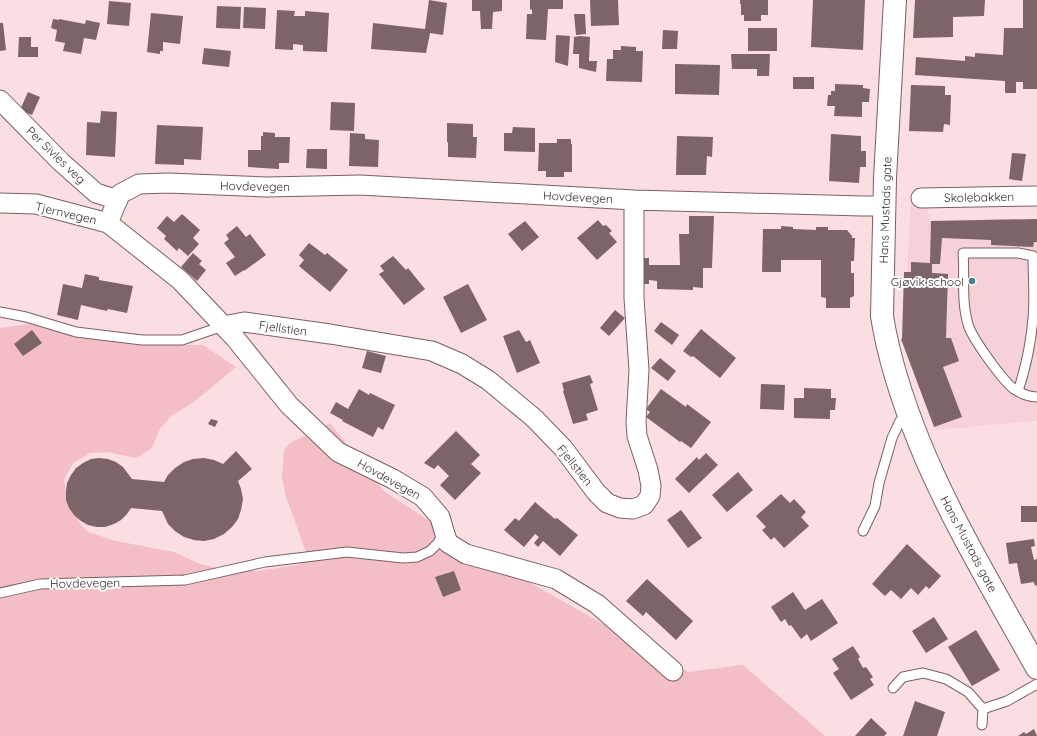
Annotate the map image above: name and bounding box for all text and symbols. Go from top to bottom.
street label: Per Sivles veg [23,123,89,187]
street label: Hans Mustads gate [876,156,894,264]
street label: Hovdevegen [220,178,290,194]
street label: Hovdevegen [543,188,613,206]
street label: Skolebakken [944,189,1014,205]
street label: Tjernvegen [34,199,98,227]
place label: Gjøvik school [891,274,964,289]
marker: Gjøvik school [967,276,977,286]
street label: Fjellstien [258,317,308,339]
street label: Fjellstien [554,442,596,488]
street label: Hovdevegen [355,455,423,503]
street label: Hans Mustads gate [937,493,1001,595]
street label: Hovdevegen [50,575,120,591]

